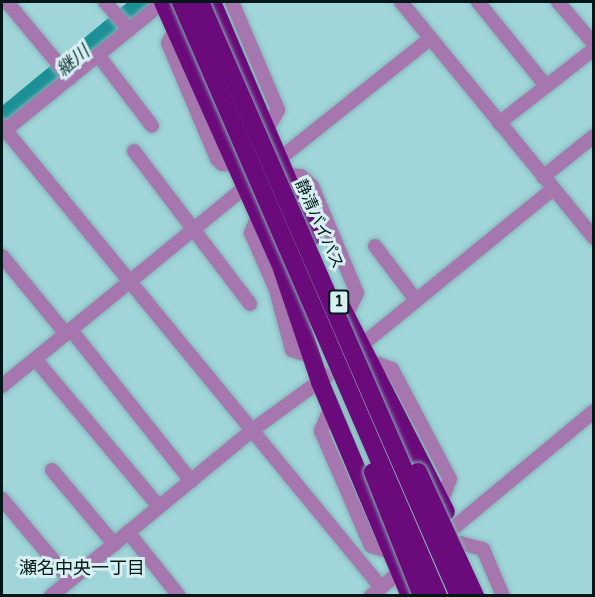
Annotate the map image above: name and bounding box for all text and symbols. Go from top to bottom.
water label: 継川 [52,41,94,81]
street label: 静清バイパス [291,176,347,272]
road number: 1 [327,290,351,314]
district label: 瀬名中央一丁目 [19,557,145,579]

